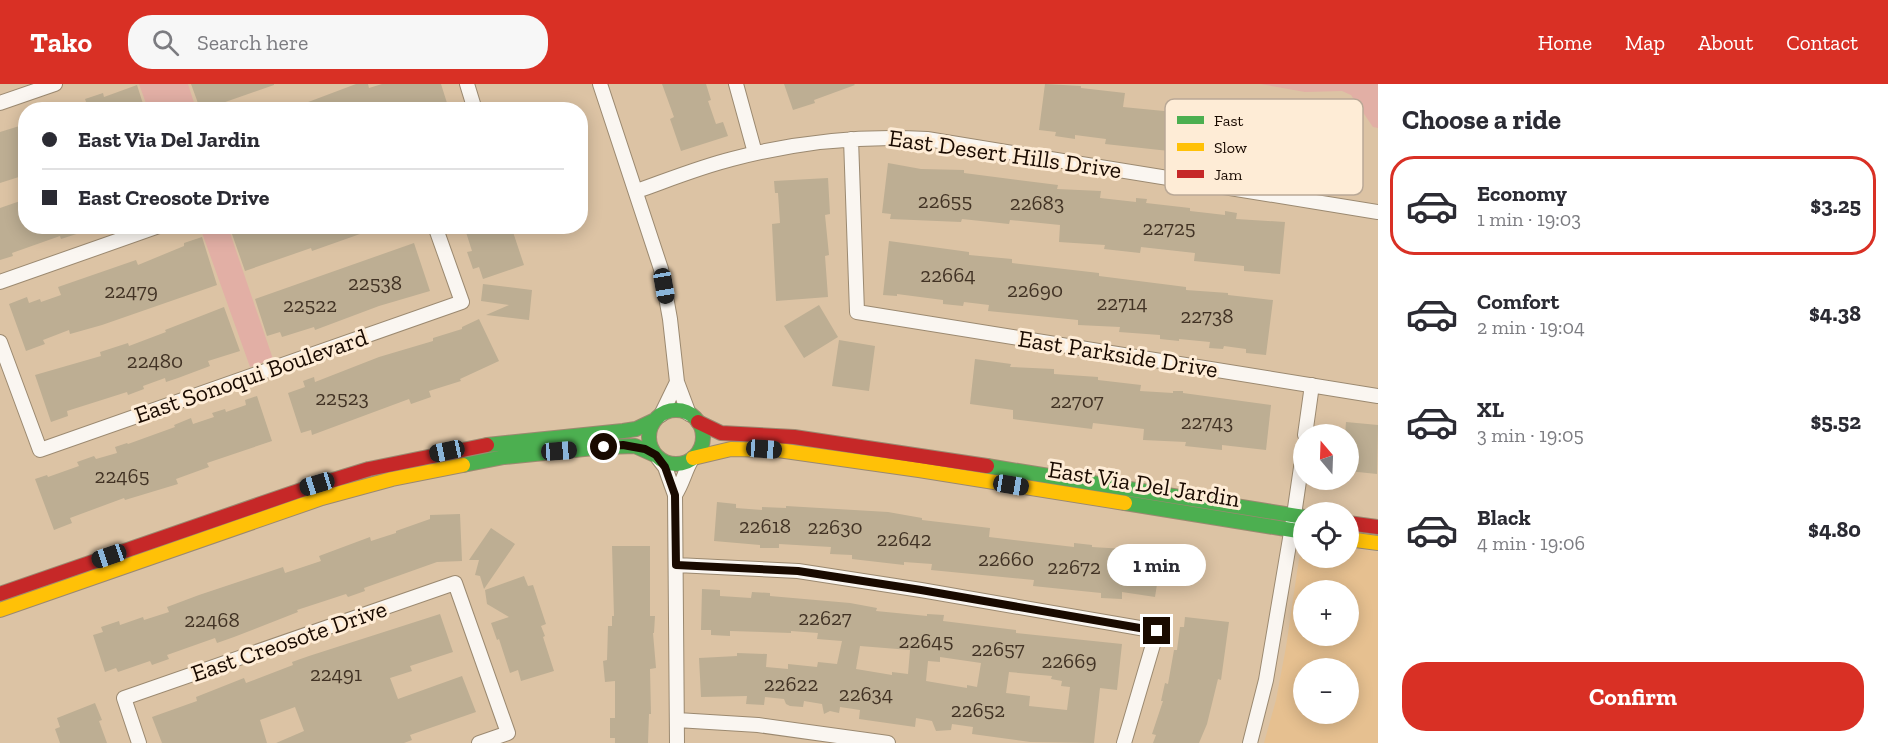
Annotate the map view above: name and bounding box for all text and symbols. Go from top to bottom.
search box [128,15,548,69]
text: Tako [30,26,92,59]
icon: search [149,26,182,59]
text: Search here [197,29,308,56]
text: Home [1538,30,1592,55]
text: Map [1625,30,1665,55]
text: About [1698,30,1753,55]
text: Contact [1786,30,1858,55]
legend [1165,99,1363,195]
text: Choose a ride [1402,104,1561,136]
text: Fast [1214,111,1243,130]
street label: East Desert Hills Drive [887,123,1123,184]
text: East Via Del Jardin [78,126,260,153]
text: Slow [1214,138,1248,157]
text: Jam [1214,165,1243,184]
icon: car [1405,179,1459,233]
text: Economy [1477,180,1567,207]
text: East Creosote Drive [78,184,269,211]
house number: 22655 [918,188,972,213]
house number: 22683 [1010,190,1064,215]
text: $3.25 [1810,192,1861,219]
text: 1 min · 19:03 [1477,207,1581,231]
house number: 22725 [1142,215,1196,240]
house number: 22664 [920,262,976,287]
car [652,267,676,305]
house number: 22538 [348,270,402,295]
house number: 22690 [1007,277,1063,302]
house number: 22479 [104,278,158,303]
icon: car [1405,287,1459,341]
text: Comfort [1477,288,1559,315]
house number: 22714 [1097,290,1147,315]
house number: 22522 [283,292,337,317]
text: $4.38 [1809,300,1861,327]
house number: 22738 [1180,303,1234,328]
text: 2 min · 19:04 [1477,315,1585,339]
street label: East Sonoqui Boulevard [130,322,371,429]
street label: East Parkside Drive [1016,323,1220,384]
house number: 22480 [127,348,183,373]
house number: 22523 [315,385,369,410]
house number: 22707 [1050,388,1104,413]
icon: car [1405,395,1459,449]
text: XL [1477,396,1504,423]
text: $5.52 [1810,408,1861,435]
house number: 22743 [1181,409,1233,434]
text: 3 min · 19:05 [1477,423,1584,447]
north arrow [1293,424,1359,490]
map controls [1293,424,1359,724]
route start [590,433,617,460]
car [428,438,466,464]
car [745,439,783,459]
car [540,441,578,461]
street label: East Via Del Jardin [1046,454,1242,513]
house number: 22465 [95,463,149,488]
car [297,470,337,498]
car [992,473,1030,497]
button: locate [1293,502,1359,568]
icon: car [1405,503,1459,557]
text: Black [1477,504,1531,531]
house number: 22618 [739,513,791,538]
house number: 22630 [807,514,863,539]
text: $4.80 [1808,516,1861,543]
house number: 22642 [877,526,931,551]
text: 4 min · 19:06 [1477,531,1585,555]
car [89,542,129,570]
callout: 1 min [1108,544,1206,586]
house number: 22660 [978,546,1034,571]
text: 1 min [1133,553,1180,577]
house number: 22672 [1047,554,1101,579]
button: + [1293,580,1359,646]
street label: East Creosote Drive [187,593,390,688]
house number: 22627 [798,605,852,630]
house number: 22468 [184,607,240,632]
route end [1143,617,1170,644]
house number: 22645 [899,628,953,653]
house number: 22657 [971,636,1025,661]
house number: 22669 [1041,648,1097,673]
button: − [1293,658,1359,724]
house number: 22491 [310,661,362,686]
button: Confirm [1402,662,1864,731]
house number: 22622 [764,671,818,696]
house number: 22634 [839,681,893,706]
house number: 22652 [951,697,1005,722]

